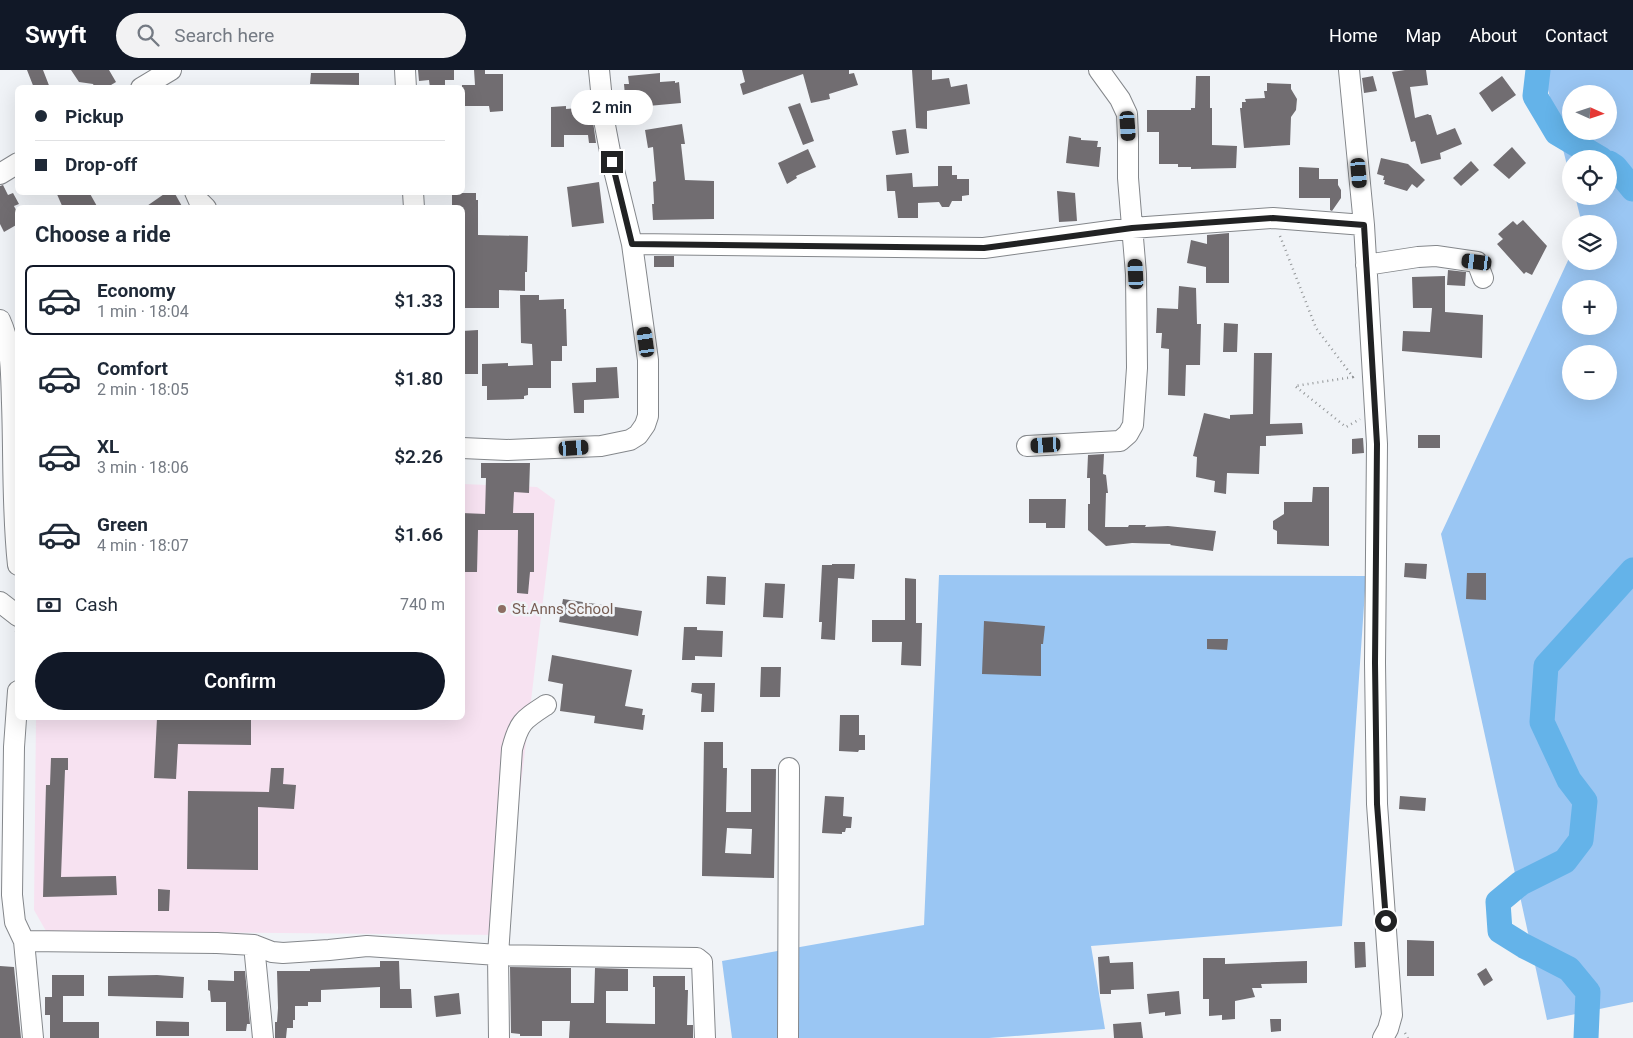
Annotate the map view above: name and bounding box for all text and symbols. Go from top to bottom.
search box [116,13,466,58]
text: Swyft [25,21,86,49]
icon: search [134,21,162,49]
text: Search here [174,24,274,47]
text: Home [1329,25,1378,46]
text: Map [1406,25,1441,46]
text: About [1469,25,1517,46]
text: Contact [1545,25,1608,46]
north arrow [1562,85,1618,140]
map controls [1562,85,1617,400]
callout: 2 min [571,89,653,124]
text: 2 min [592,98,632,117]
text: Pickup [65,105,124,128]
car [1119,111,1136,141]
button: locate [1562,150,1617,205]
route end [601,151,623,173]
text: Drop-off [65,153,137,176]
car [1350,157,1367,189]
button: layers [1562,215,1617,270]
text: Choose a ride [35,222,171,247]
car [1461,253,1492,271]
car [1127,259,1144,289]
icon: car [37,278,82,323]
text: Economy [97,279,176,302]
button: + [1562,280,1617,335]
text: $1.33 [394,289,443,312]
text: 1 min · 18:04 [97,302,189,321]
car [636,326,655,358]
button: − [1562,345,1617,400]
icon: car [37,356,82,401]
text: Comfort [97,357,168,380]
text: $1.80 [394,367,443,390]
text: 2 min · 18:05 [97,380,189,399]
icon: car [37,434,82,479]
text: XL [97,435,119,458]
car [1030,437,1061,453]
car [558,439,589,457]
text: $2.26 [394,445,443,468]
text: 3 min · 18:06 [97,458,189,477]
icon: car [37,512,82,557]
text: Green [97,513,148,536]
text: $1.66 [394,523,443,546]
text: 4 min · 18:07 [97,536,189,555]
icon: cash [35,591,63,619]
text: Cash [75,593,118,616]
text: 740 m [400,595,445,614]
place label: St.Anns School [512,600,613,618]
marker: St.Anns School [496,603,508,615]
button: Confirm [35,652,445,710]
route start [1375,910,1397,932]

